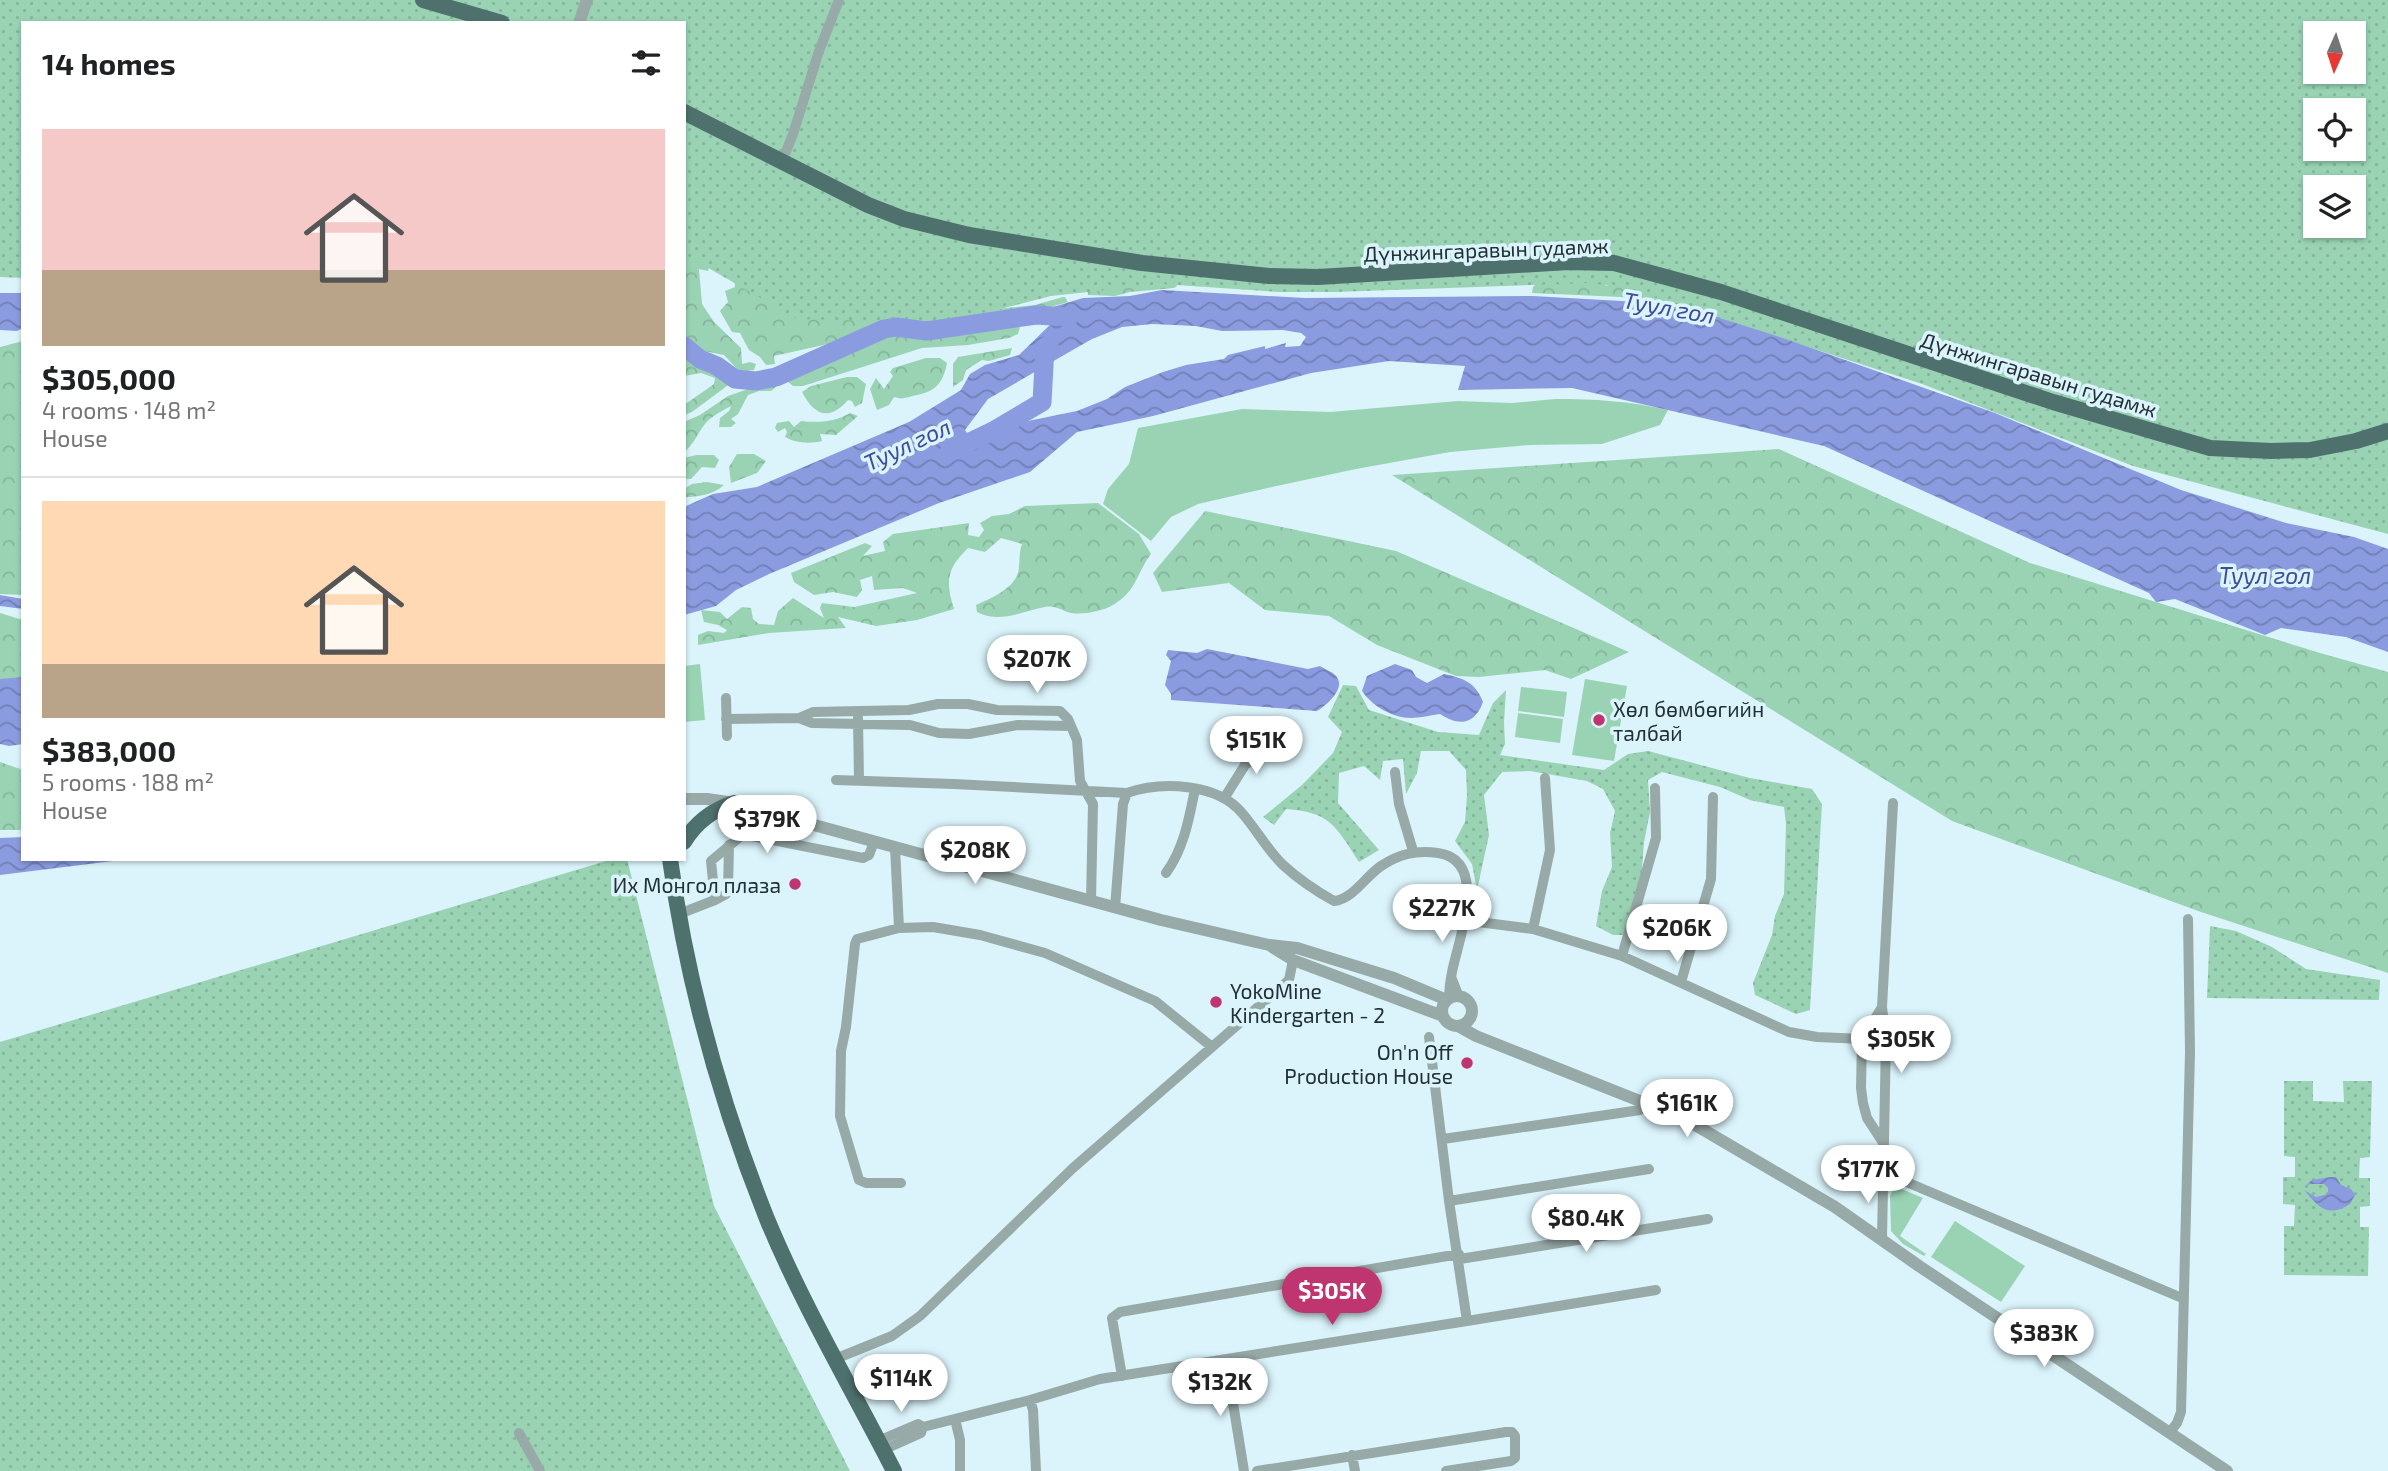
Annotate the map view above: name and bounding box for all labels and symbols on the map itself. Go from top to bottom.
north arrow [2303,21,2366,84]
street label: Дүнжингаравын гудамж [1363,232,1609,267]
water label: Туул гол [1621,285,1717,329]
street label: Дүнжингаравын гудамж [1918,326,2160,423]
water label: Туул гол [859,412,955,476]
water label: Туул гол [2219,561,2311,589]
pin: $207K [988,636,1086,695]
place label: Хөл бөмбөгийн талбай [1613,696,1764,745]
marker: Хөл бөмбөгийн талбай [1591,712,1607,728]
pin: $151K [1207,716,1305,776]
pin: $379K [718,796,816,855]
pin: $208K [926,826,1024,886]
place label: Их Монгол плаза [613,872,781,897]
marker: Их Монгол плаза [787,876,803,892]
pin: $227K [1393,884,1491,944]
pin: $206K [1628,904,1726,964]
place label: YokoMine Kindergarten - 2 [1230,978,1385,1027]
marker: YokoMine Kindergarten - 2 [1208,994,1224,1010]
pin: $305K [1852,1016,1950,1075]
place label: On'n Off Production House [1284,1039,1454,1088]
marker: On'n Off Production House [1459,1055,1475,1071]
pin: $161K [1638,1080,1736,1139]
pin: $177K [1819,1146,1917,1205]
pin: $80.4K [1529,1194,1643,1254]
pin: $305K [1283,1268,1381,1327]
pin: $383K [1995,1310,2093,1369]
pin: $114K [852,1354,950,1414]
pin: $132K [1171,1358,1269,1418]

